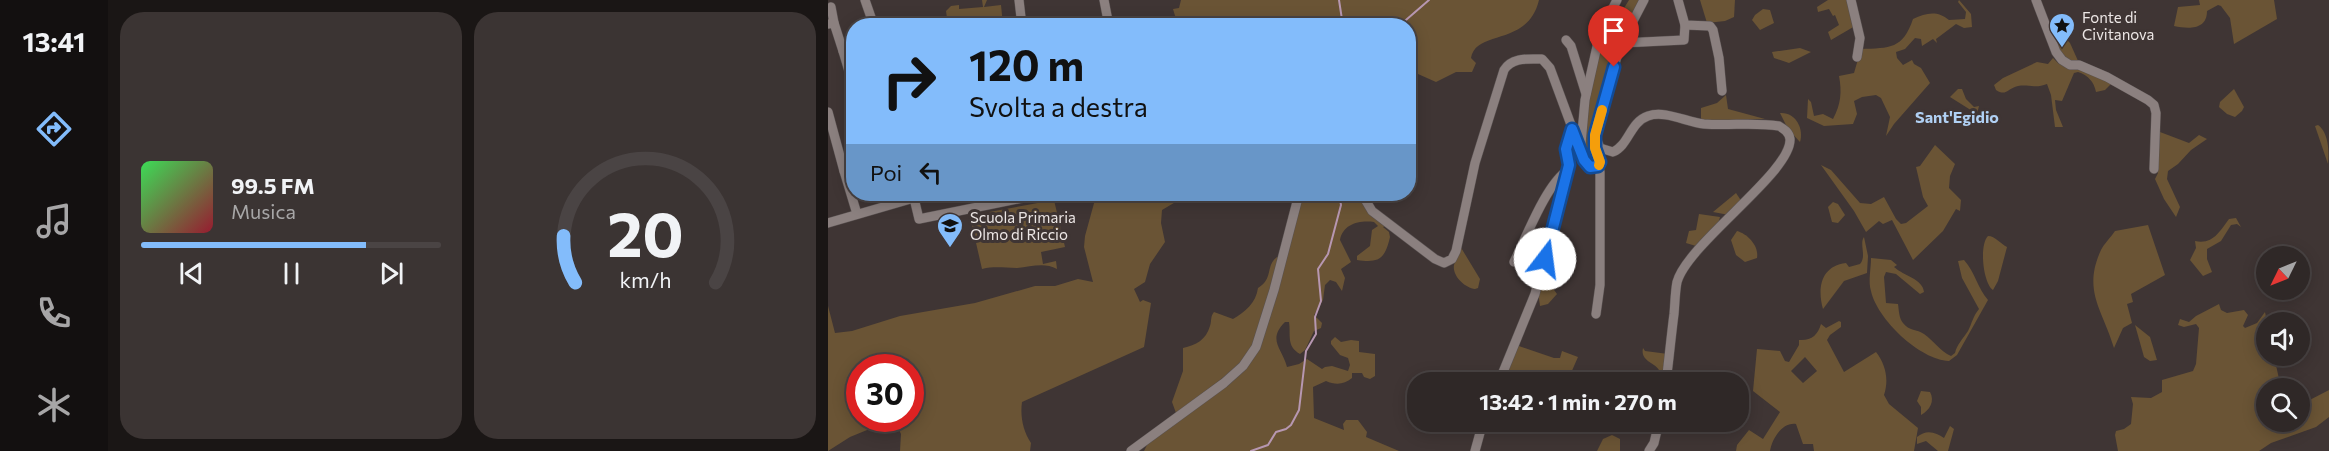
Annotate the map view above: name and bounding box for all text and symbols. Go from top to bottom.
pin [1588,5,1639,67]
place label: Fonte di Civitanova [2082,8,2154,43]
place icon: Fonte di Civitanova [2047,11,2077,49]
icon: arrive [1597,14,1630,47]
text: 13:41 [22,25,86,58]
text: 120 m [969,38,1084,90]
icon: right [870,42,948,120]
text: Svolta a destra [969,90,1148,123]
district label: Sant'Egidio [1915,107,1999,126]
icon: directions [33,108,75,150]
icon: left [914,156,947,189]
text: Poi [870,159,902,186]
text: 99.5 FM [231,172,315,199]
text: 20 [607,194,683,270]
text: Musica [231,199,296,223]
icon: music [33,200,75,242]
place label: Scuola Primaria Olmo di Riccio [970,208,1076,243]
school or university icon: Scuola Primaria Olmo di Riccio [935,211,965,249]
position arrow [1513,227,1577,291]
north arrow [2256,246,2310,300]
map controls [2256,246,2310,432]
icon: previous [175,257,208,290]
icon: pause [275,257,308,290]
icon: next [375,257,408,290]
text: km/h [619,266,671,292]
icon: phone [33,292,75,334]
button: sound [2256,312,2310,366]
speed limit sign: 30 [846,354,924,432]
button: search [2256,378,2310,432]
icon: climate [33,384,75,426]
text: 13:42 · 1 min · 270 m [1479,388,1677,415]

